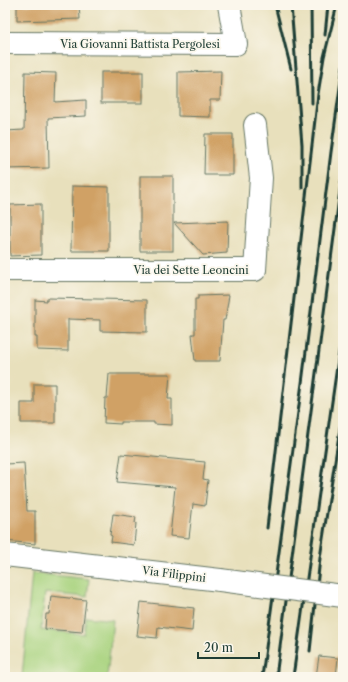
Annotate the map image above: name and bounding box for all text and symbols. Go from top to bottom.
street label: Via Giovanni Battista Pergolesi [59,37,220,51]
street label: Via dei Sette Leoncini [133,263,249,277]
street label: Via Filippini [140,563,207,585]
scale bar [198,634,259,660]
text: 20 m [204,640,233,655]

